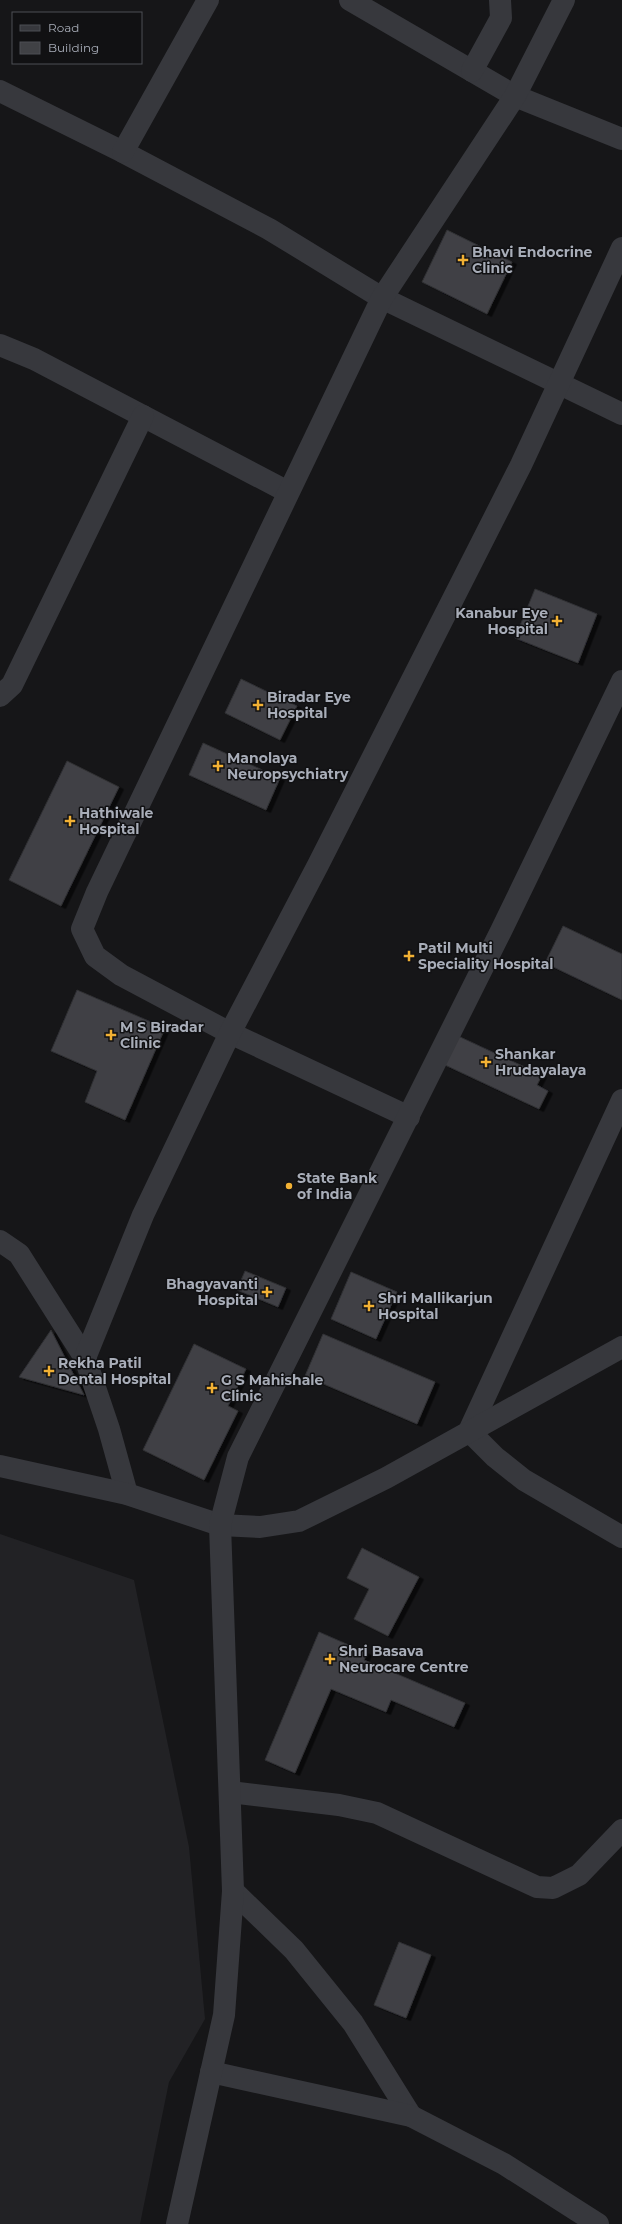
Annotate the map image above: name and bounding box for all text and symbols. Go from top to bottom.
legend [12,12,142,64]
text: Road [48,20,79,35]
text: Building [48,40,99,55]
place label: Bhavi Endocrine Clinic [472,243,593,277]
marker: Bhavi Endocrine Clinic [457,254,469,266]
place label: Kanabur Eye Hospital [455,604,548,638]
marker: Kanabur Eye Hospital [551,615,563,627]
place label: Biradar Eye Hospital [267,688,351,722]
marker: Biradar Eye Hospital [252,699,264,711]
place label: Manolaya Neuropsychiatry [227,749,349,783]
marker: Manolaya Neuropsychiatry [212,760,224,772]
place label: Hathiwale Hospital [79,804,154,838]
marker: Hathiwale Hospital [64,815,76,827]
place label: Patil Multi Speciality Hospital [418,939,554,973]
marker: Patil Multi Speciality Hospital [403,950,415,962]
place label: M S Biradar Clinic [120,1018,204,1052]
marker: M S Biradar Clinic [105,1029,117,1041]
place label: Shankar Hrudayalaya [495,1045,586,1079]
marker: Shankar Hrudayalaya [480,1056,492,1068]
place label: State Bank of India [297,1169,378,1203]
marker: State Bank of India [284,1181,294,1191]
place label: Bhagyavanti Hospital [166,1275,258,1309]
marker: Bhagyavanti Hospital [261,1286,273,1298]
place label: Shri Mallikarjun Hospital [378,1289,493,1323]
marker: Shri Mallikarjun Hospital [363,1300,375,1312]
place label: Rekha Patil Dental Hospital [58,1354,171,1388]
marker: Rekha Patil Dental Hospital [43,1365,55,1377]
place label: G S Mahishale Clinic [221,1371,324,1405]
marker: G S Mahishale Clinic [206,1382,218,1394]
place label: Shri Basava Neurocare Centre [339,1642,469,1676]
marker: Shri Basava Neurocare Centre [324,1653,336,1665]

